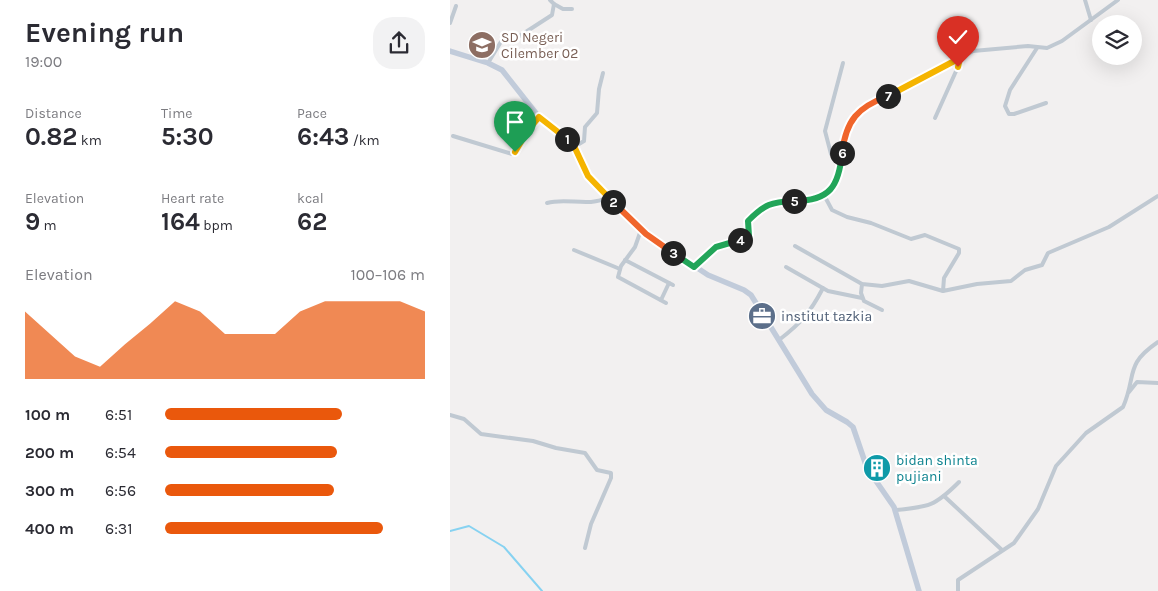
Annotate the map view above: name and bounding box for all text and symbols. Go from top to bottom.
map controls [1092,15,1142,65]
button: layers [1092,15,1142,65]
text: Evening run [25,16,184,49]
pin [937,16,979,67]
button: share [373,17,425,69]
icon: check [944,23,972,51]
place label: SD Negeri Cilember 02 [501,29,578,62]
school or university icon: SD Negeri Cilember 02 [467,30,497,60]
text: 19:00 [25,52,62,71]
pin: 7 [876,84,900,108]
text: 7 [885,88,892,105]
pin [494,101,536,152]
text: Distance [25,105,82,122]
text: Time [161,105,192,122]
text: Pace [297,105,327,122]
icon: arrive [501,108,529,136]
text: 0.82 [25,122,77,151]
text: 5:30 [161,122,214,151]
text: 6:43 [297,122,349,151]
pin: 1 [554,126,580,152]
text: 1 [565,131,570,148]
text: km [77,132,102,149]
text: /km [349,132,380,149]
pin: 6 [830,140,854,166]
text: 6 [838,145,847,162]
pin: 5 [782,188,806,214]
text: Elevation [25,190,84,207]
text: Heart rate [161,190,224,207]
text: kcal [297,190,324,207]
pin: 2 [600,190,626,214]
text: 5 [790,193,799,210]
text: 2 [609,194,618,211]
text: 9 [25,207,40,236]
text: 164 [161,207,200,236]
text: 62 [297,207,327,236]
text: m [40,217,57,234]
text: bpm [200,217,233,234]
pin: 4 [728,228,752,252]
text: 4 [736,232,745,249]
pin: 3 [660,240,686,266]
text: 3 [669,245,678,262]
text: Elevation [25,265,93,284]
text: 100–106 m [350,265,425,284]
office icon: institut tazkia [747,301,777,331]
place label: institut tazkia [781,308,872,325]
text: 100 m [25,405,70,424]
text: 6:51 [105,405,132,424]
text: 200 m [25,443,74,462]
text: 6:54 [105,443,136,462]
place label: bidan shinta pujiani [896,452,978,485]
building icon: bidan shinta pujiani [862,453,892,483]
text: 300 m [25,481,74,500]
text: 6:56 [105,481,136,500]
text: 400 m [25,519,74,538]
text: 6:31 [105,519,133,538]

